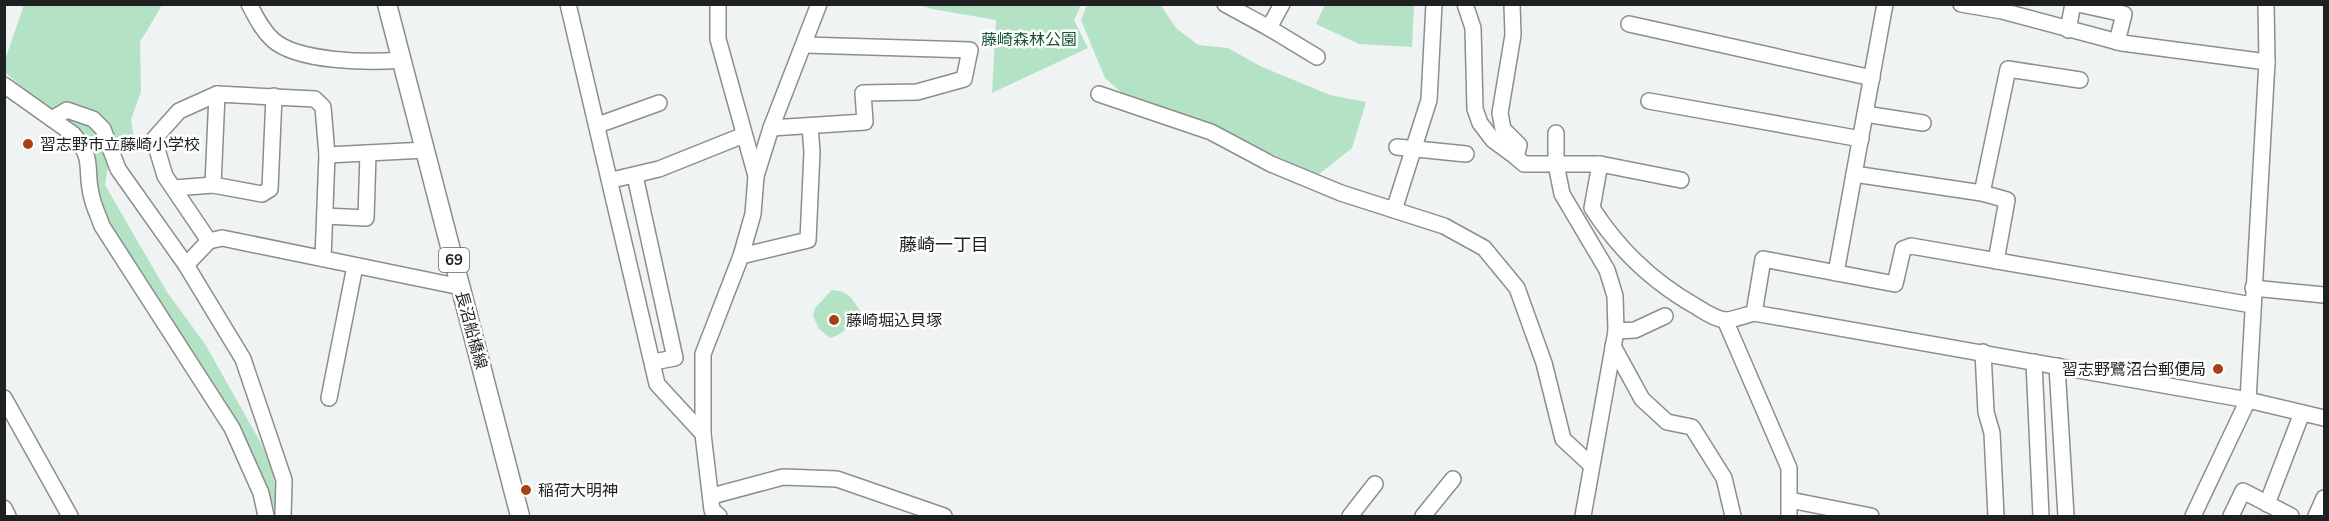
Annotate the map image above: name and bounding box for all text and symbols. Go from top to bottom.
park label: 藤崎森林公園 [981,29,1077,51]
place label: 習志野市立藤崎小学校 [40,134,200,156]
marker: 習志野市立藤崎小学校 [21,137,35,151]
district label: 藤崎一丁目 [899,233,989,257]
road number: 69 [439,248,469,272]
street label: 長沼船橋線 [450,289,492,372]
place label: 藤崎堀込貝塚 [846,310,942,332]
marker: 藤崎堀込貝塚 [827,313,841,327]
place label: 習志野鷺沼台郵便局 [2062,359,2206,381]
marker: 習志野鷺沼台郵便局 [2211,362,2225,376]
place label: 稲荷大明神 [538,480,618,502]
marker: 稲荷大明神 [519,483,533,497]

